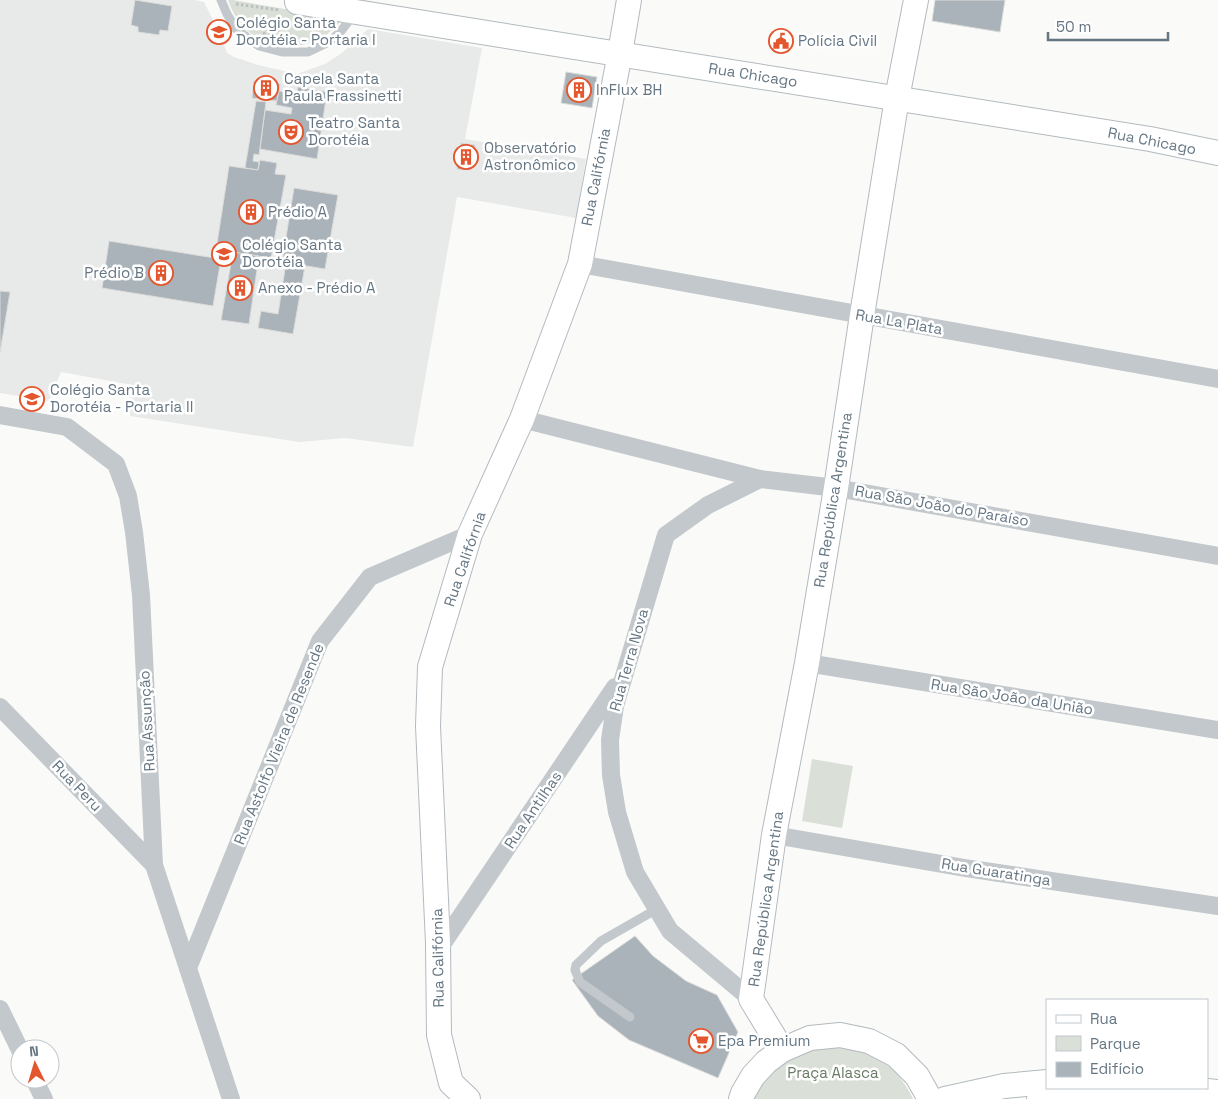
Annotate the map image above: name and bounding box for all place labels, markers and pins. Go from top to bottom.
place label: Colégio Santa Dorotéia - Portaria I [236,13,376,49]
school or university icon: Colégio Santa Dorotéia - Portaria I [206,19,232,45]
public building icon: Polícia Civil [768,28,794,54]
place label: Polícia Civil [798,31,877,50]
place label: Capela Santa Paula Frassinetti [284,69,402,105]
building icon: Capela Santa Paula Frassinetti [253,75,279,101]
building icon: InFlux BH [566,77,592,103]
place label: InFlux BH [596,80,662,99]
place label: Teatro Santa Dorotéia [308,113,400,149]
theatre icon: Teatro Santa Dorotéia [278,119,304,145]
place label: Observatório Astronômico [484,138,577,174]
building icon: Observatório Astronômico [453,144,479,170]
building icon: Prédio A [238,199,264,225]
place label: Prédio A [268,202,328,221]
place label: Colégio Santa Dorotéia [242,235,343,271]
school or university icon: Colégio Santa Dorotéia [211,241,237,267]
building icon: Prédio B [148,260,174,286]
place label: Prédio B [84,263,144,282]
building icon: Anexo - Prédio A [227,275,253,301]
place label: Anexo - Prédio A [258,278,376,297]
place label: Colégio Santa Dorotéia - Portaria II [50,380,193,416]
school or university icon: Colégio Santa Dorotéia - Portaria II [19,386,45,412]
supermarket icon: Epa Premium [688,1028,714,1054]
place label: Epa Premium [718,1031,811,1050]

